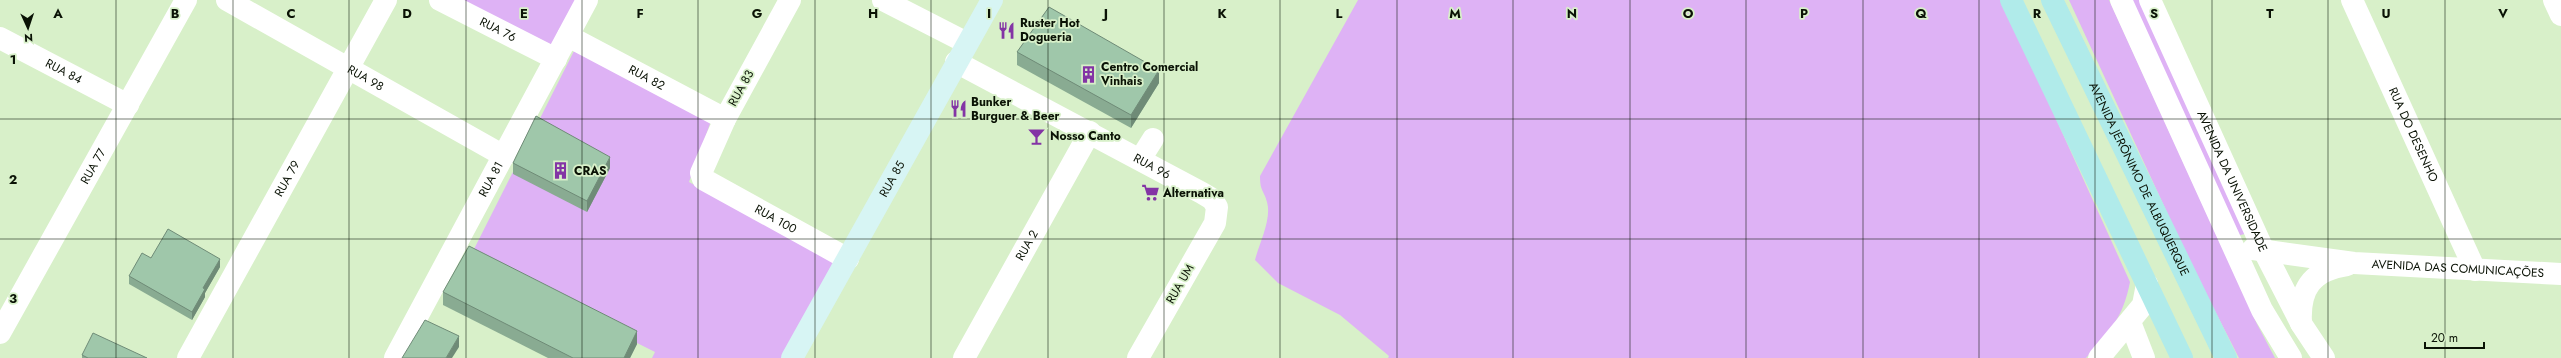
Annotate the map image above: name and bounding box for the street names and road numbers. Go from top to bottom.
street label: RUA 76 [476,13,519,46]
street label: RUA 84 [42,54,85,88]
street label: RUA 82 [625,60,668,95]
street label: RUA 98 [344,61,387,95]
street label: RUA 83 [724,66,759,109]
street label: AVENIDA JERÔNIMO DE ALBUQUERQUE [2084,79,2194,279]
street label: RUA DO DESENHO [2384,84,2443,185]
street label: AVENIDA DA UNIVERSIDADE [2192,108,2272,255]
street label: RUA 77 [76,144,111,187]
street label: RUA 96 [1130,149,1174,184]
street label: RUA 79 [270,157,305,200]
street label: RUA 85 [875,157,909,201]
street label: RUA 81 [474,158,508,200]
street label: RUA 100 [751,200,800,238]
street label: RUA 2 [1011,227,1043,264]
street label: AVENIDA DAS COMUNICAÇÕES [2371,255,2545,282]
street label: RUA UM [1161,261,1199,307]

